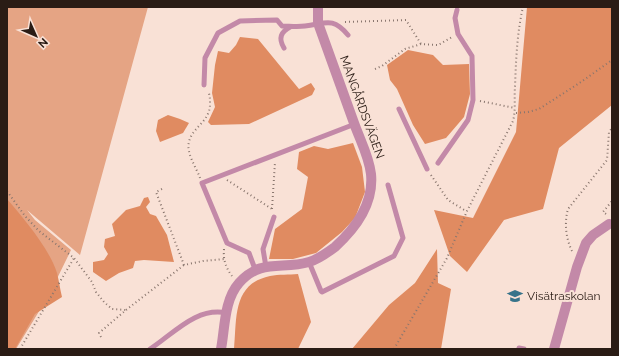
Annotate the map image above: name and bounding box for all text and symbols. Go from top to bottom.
north arrow [16,16,56,56]
text: N [35,35,50,50]
street label: MANGÅRDSVÄGEN [337,54,387,160]
school or university icon: Visätraskolan [506,287,524,305]
place label: Visätraskolan [527,289,601,303]

